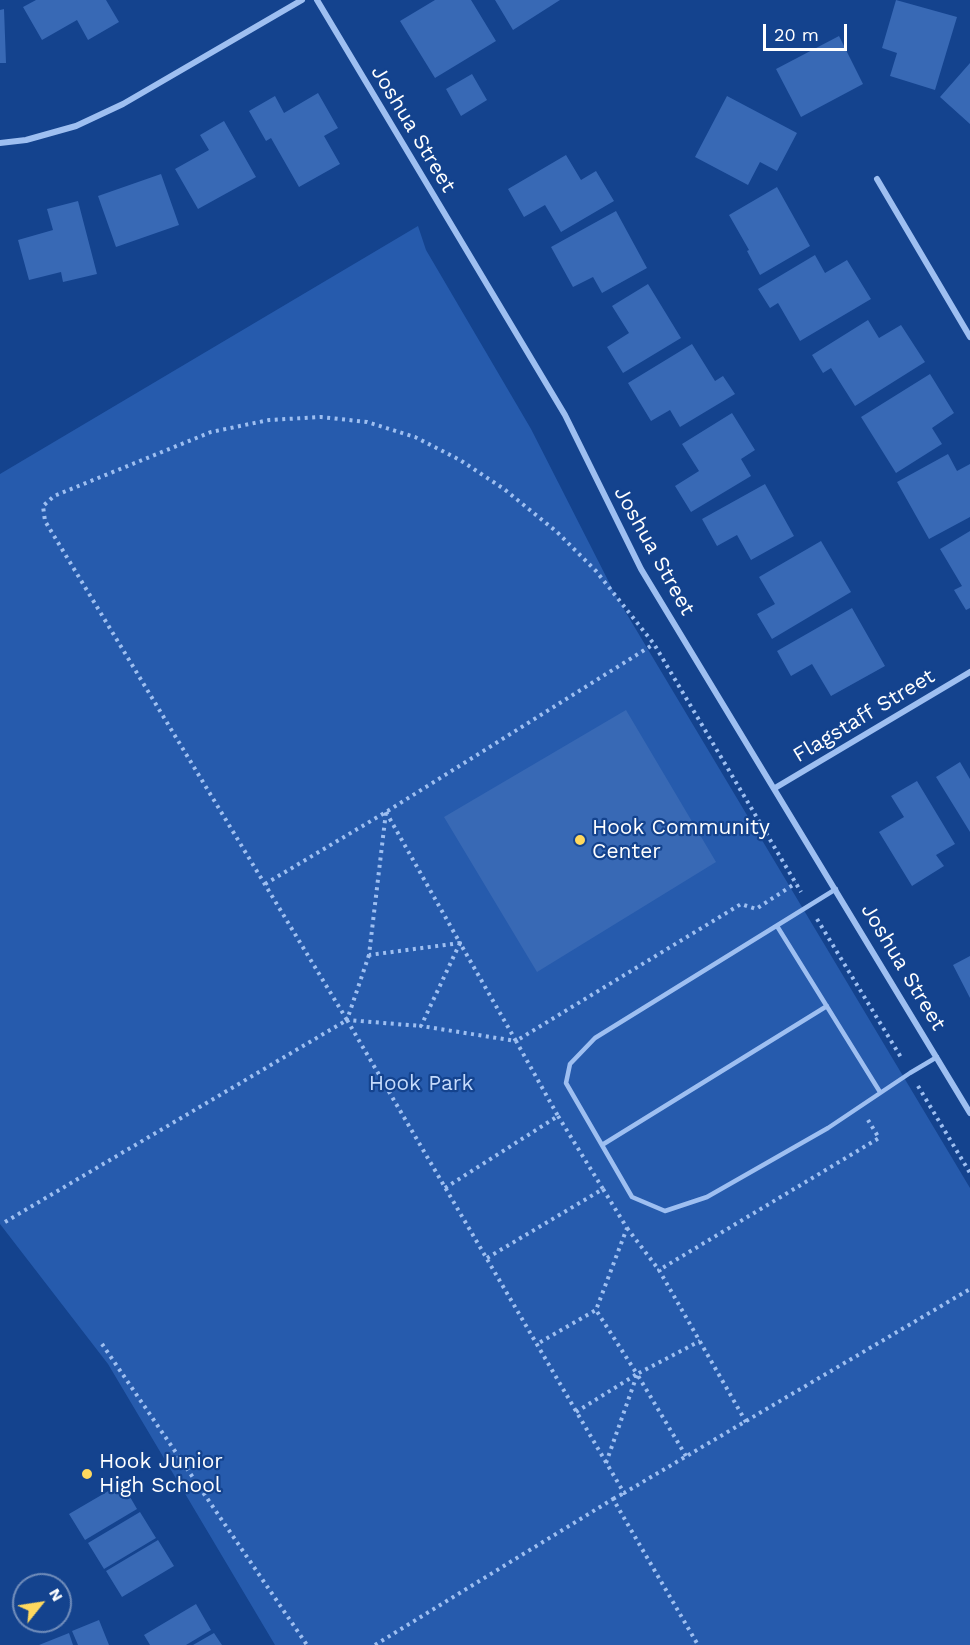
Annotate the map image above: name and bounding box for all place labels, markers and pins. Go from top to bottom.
place label: Hook Community Center [592,815,770,865]
marker: Hook Community Center [573,833,587,847]
place label: Hook Junior High School [99,1449,223,1499]
marker: Hook Junior High School [80,1467,94,1481]

